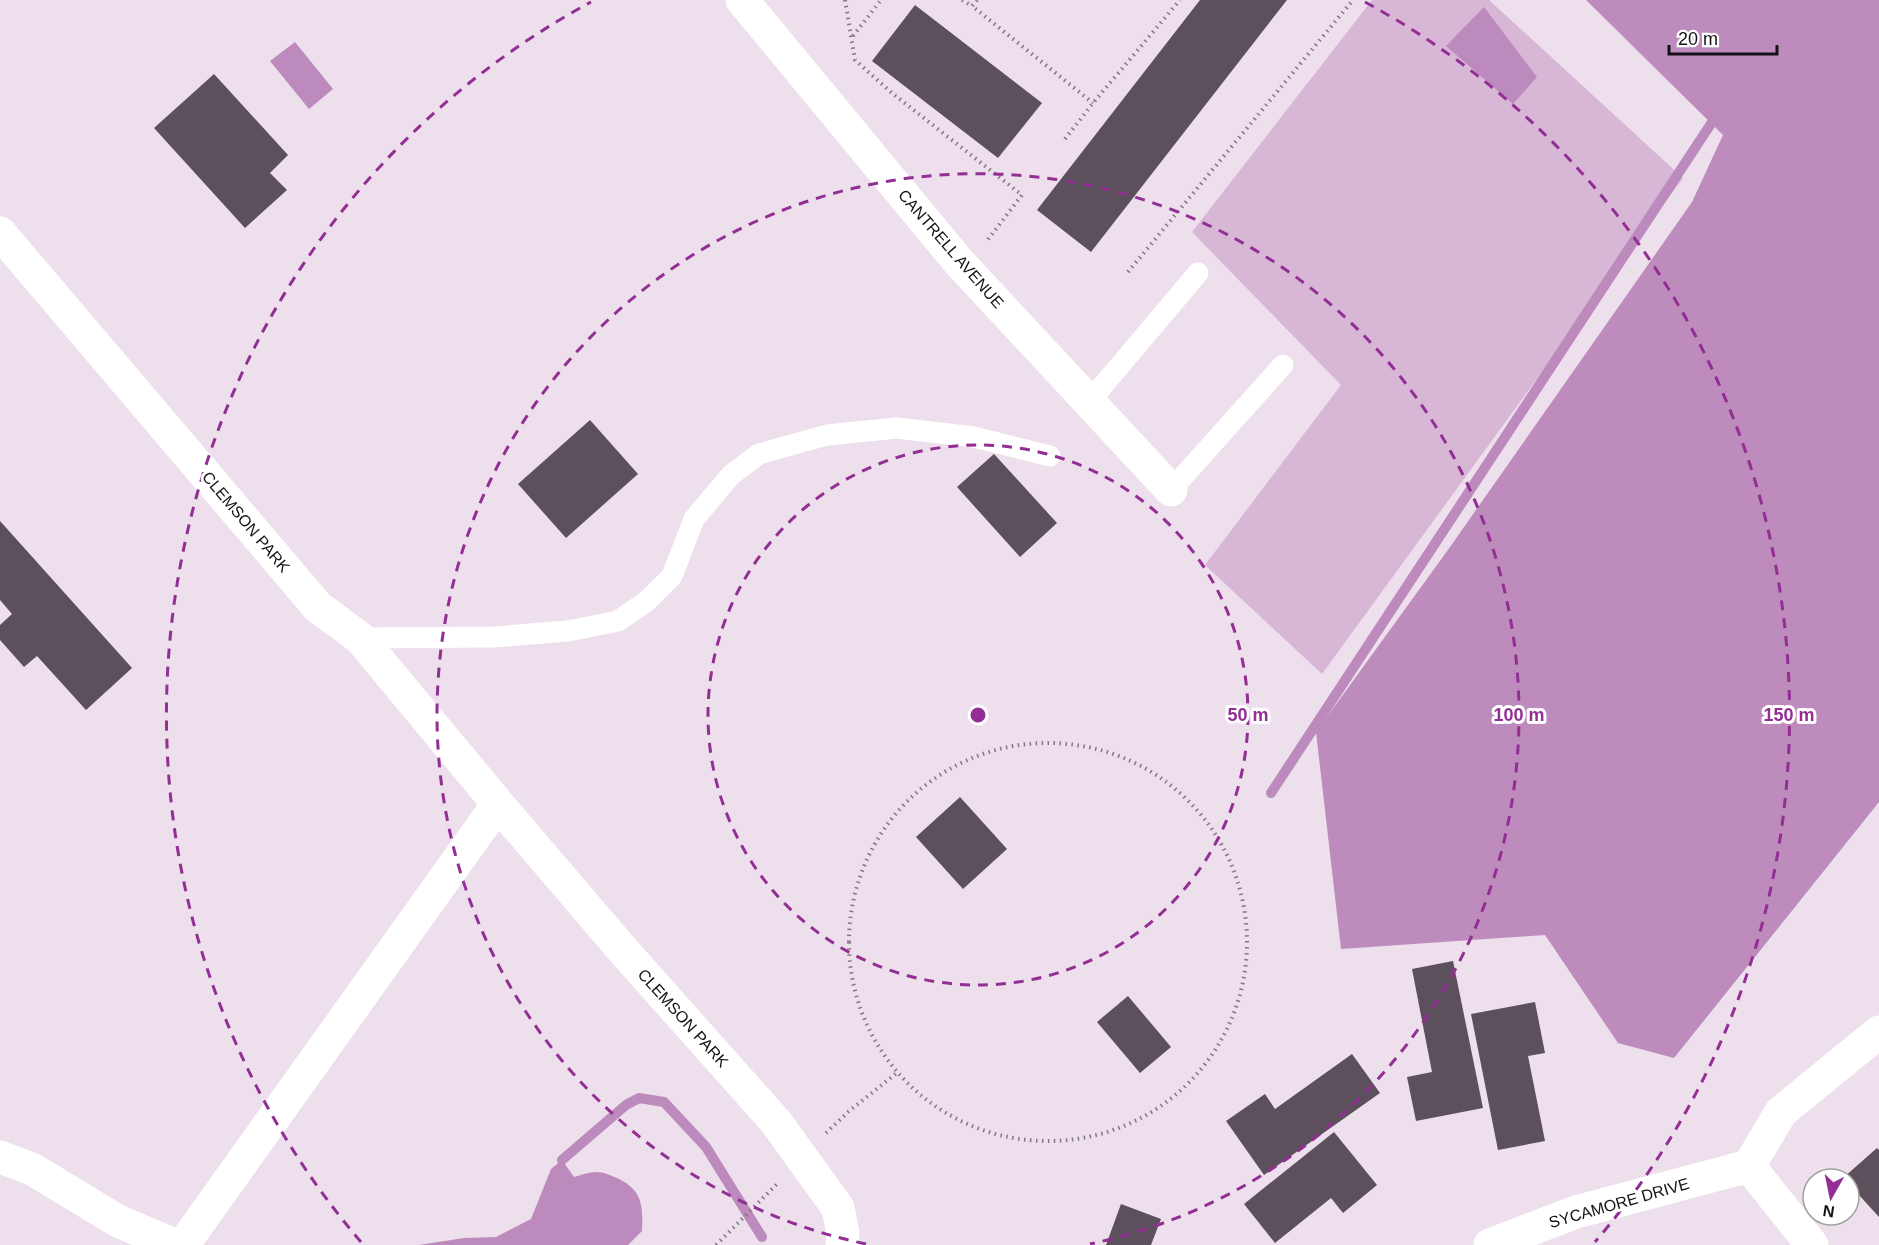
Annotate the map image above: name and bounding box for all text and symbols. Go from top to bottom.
scale bar [1669,18,1777,56]
text: 20 m [1678,29,1718,49]
street label: CANTRELL AVENUE [895,186,1007,312]
street label: CLEMSON PARK [199,468,293,576]
centre of rings [968,705,988,725]
text: 50 m [1227,705,1269,725]
text: 100 m [1493,705,1545,725]
text: 150 m [1763,705,1815,725]
street label: CLEMSON PARK [635,966,732,1071]
north arrow [1801,1167,1861,1227]
street label: SYCAMORE DRIVE [1547,1175,1691,1231]
text: N [1822,1202,1836,1221]

